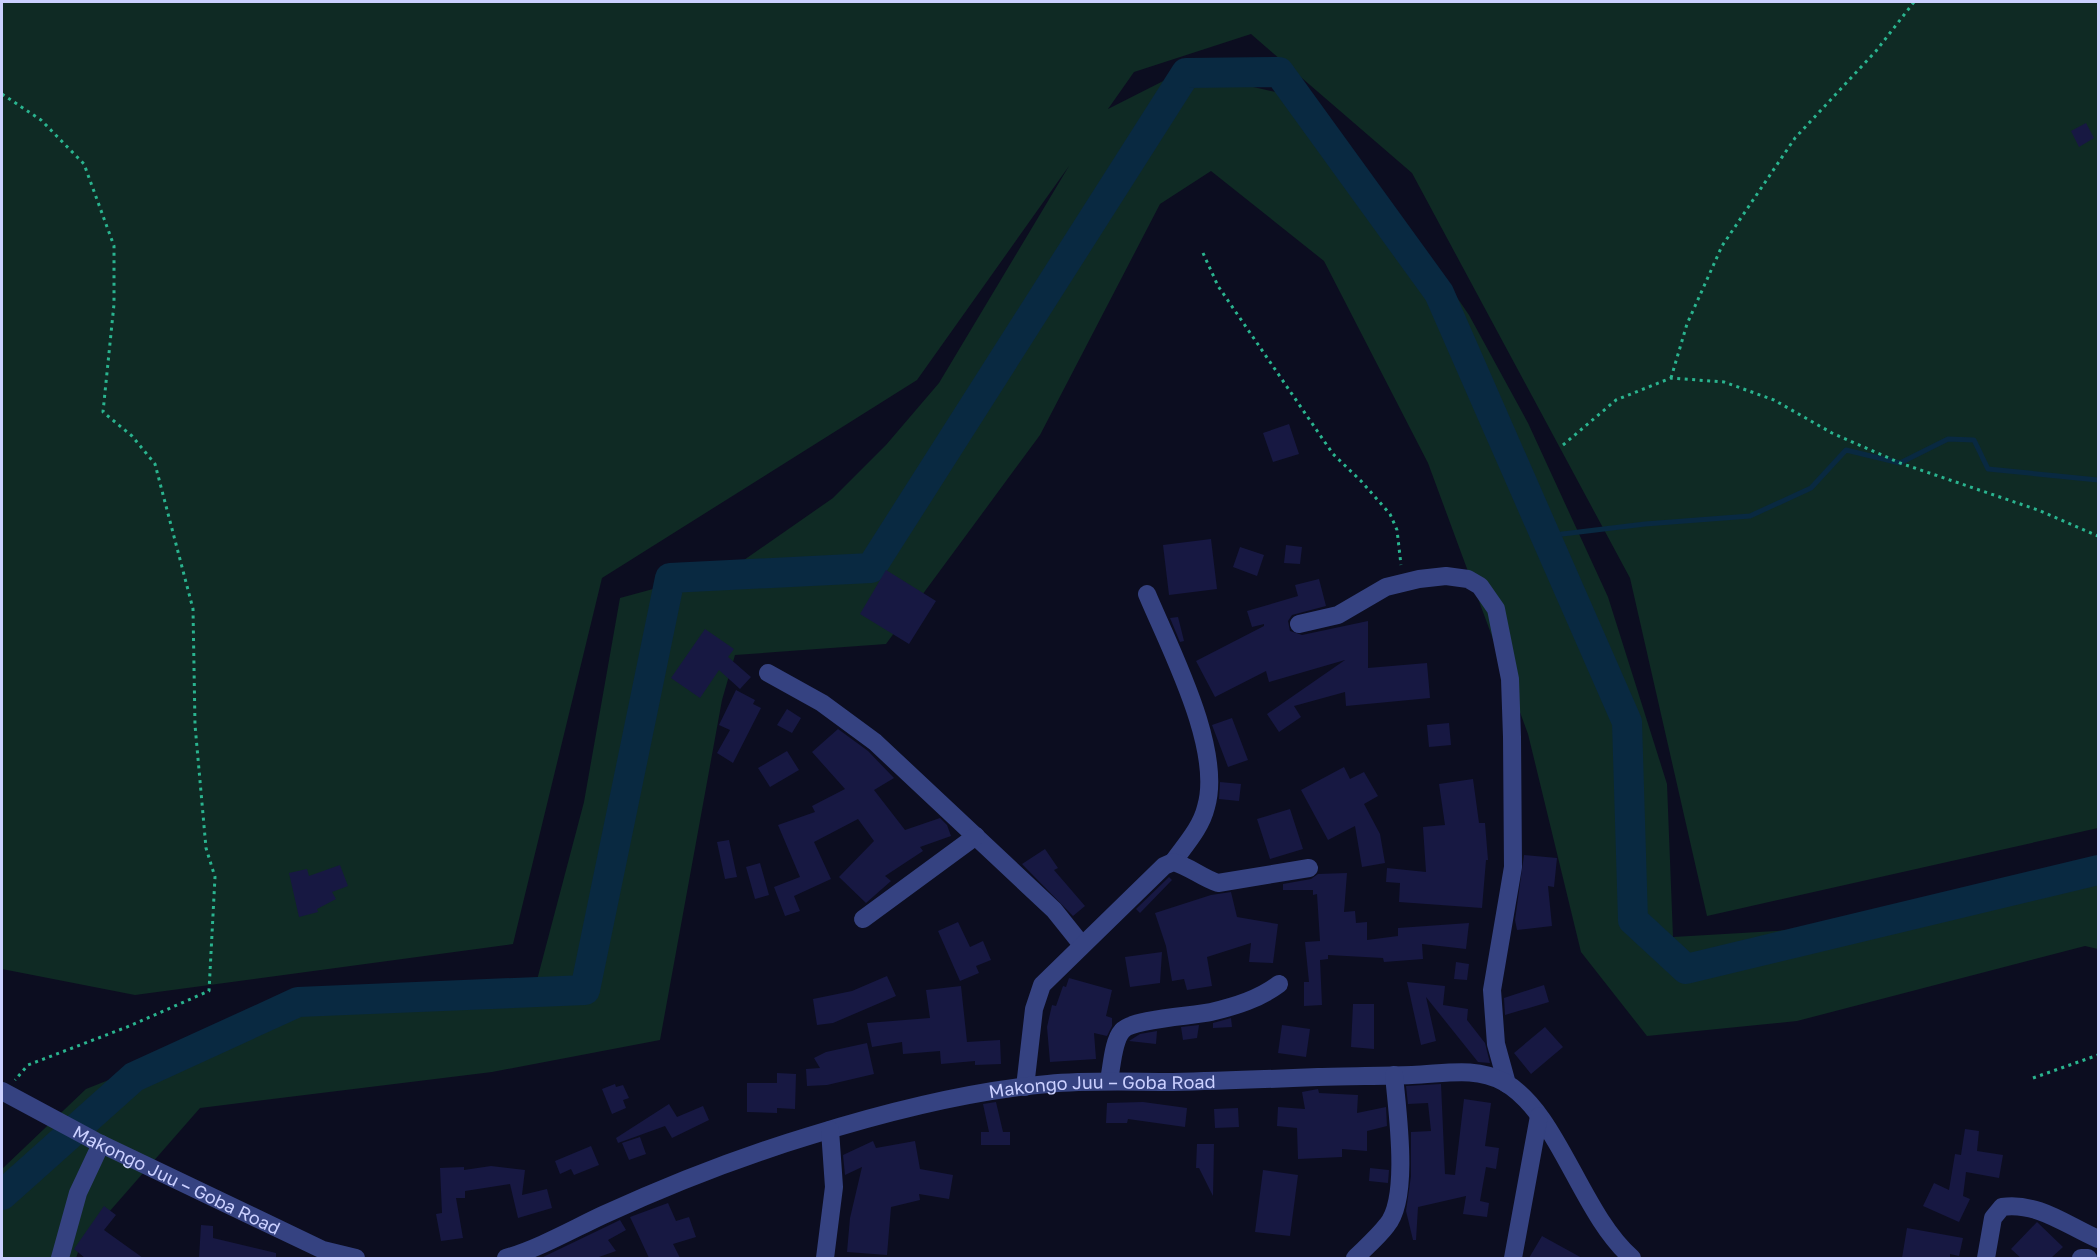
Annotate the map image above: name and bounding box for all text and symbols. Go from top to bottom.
street label: Makongo Juu – Goba Road [987,1070,1216,1102]
street label: Makongo Juu – Goba Road [69,1120,284,1239]

